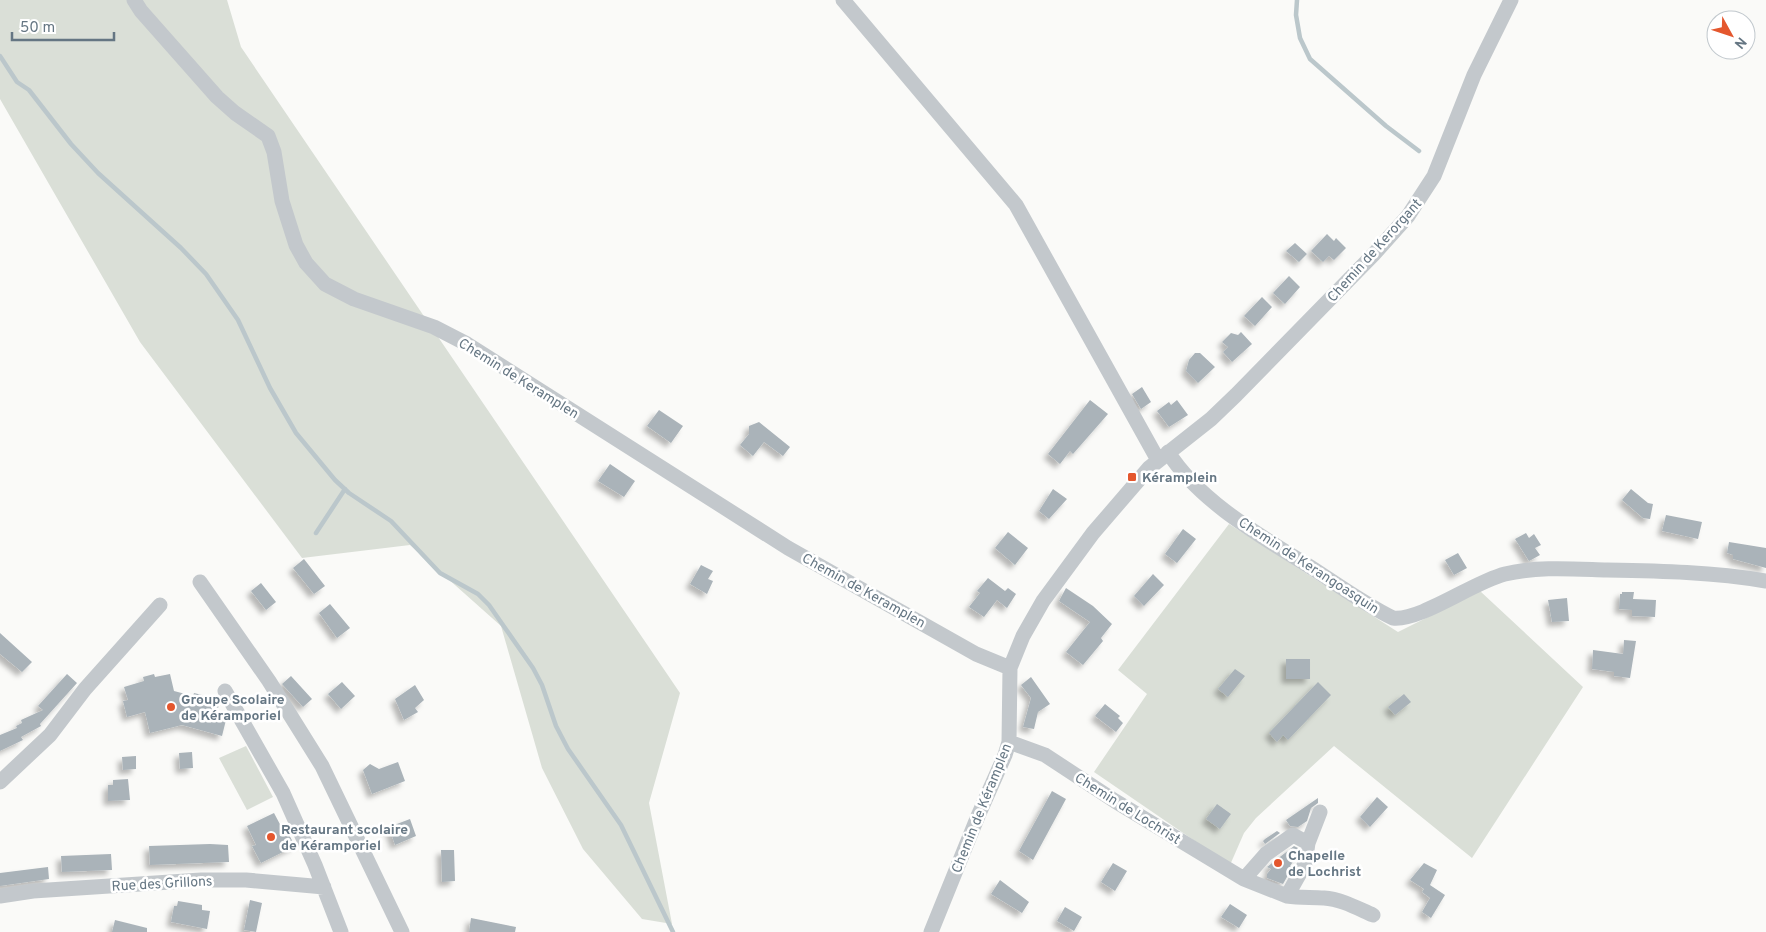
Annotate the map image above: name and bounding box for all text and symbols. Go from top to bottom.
scale bar [12,10,115,42]
north arrow [1706,10,1756,60]
text: 50 m [20,19,55,38]
text: N [1730,33,1750,52]
street label: Chemin de Kerorgant [1324,196,1426,306]
street label: Chemin de Keramplen [455,335,581,423]
place label: Kéramplein [1142,470,1217,487]
marker: Kéramplein [1126,471,1138,483]
street label: Chemin de Kerangoasquin [1235,514,1382,618]
street label: Chemin de Keramplen [799,550,928,632]
place label: Groupe Scolaire de Kéramporiel [181,692,285,725]
marker: Groupe Scolaire de Kéramporiel [165,701,177,713]
street label: Chemin de Kéramplen [949,741,1016,876]
street label: Chemin de Lochrist [1071,770,1183,849]
place label: Restaurant scolaire de Kéramporiel [281,822,408,855]
marker: Restaurant scolaire de Kéramporiel [265,831,277,843]
place label: Chapelle de Lochrist [1288,848,1361,881]
marker: Chapelle de Lochrist [1272,857,1284,869]
street label: Rue des Grillons [111,873,213,896]

